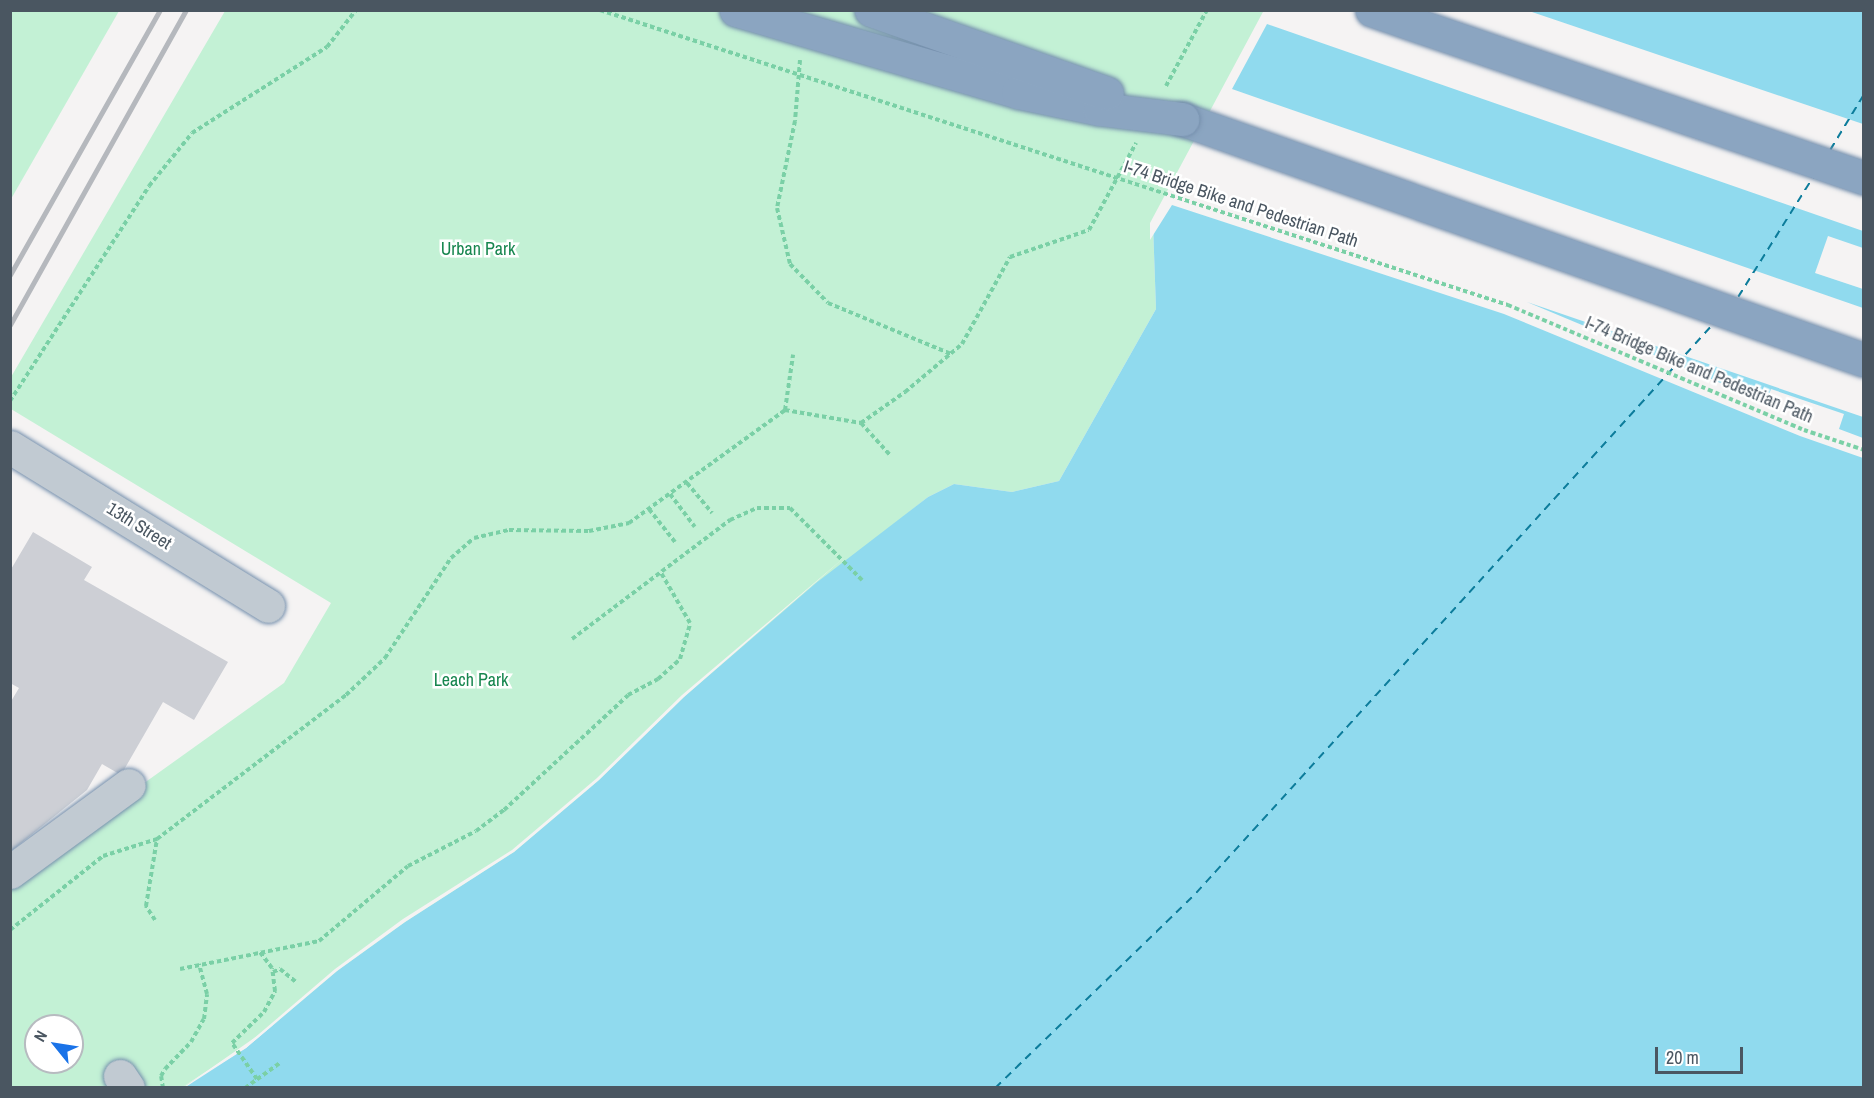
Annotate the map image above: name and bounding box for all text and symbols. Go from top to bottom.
street label: I-74 Bridge Bike and Pedestrian Path [1121,156,1361,252]
park label: Urban Park [441,238,515,260]
street label: I-74 Bridge Bike and Pedestrian Path [1582,312,1816,428]
street label: 13th Street [103,498,175,554]
park label: Leach Park [434,669,508,691]
north arrow [24,1014,84,1074]
text: N [28,1026,52,1046]
scale bar [1658,1035,1746,1073]
text: 20 m [1666,1045,1699,1070]

